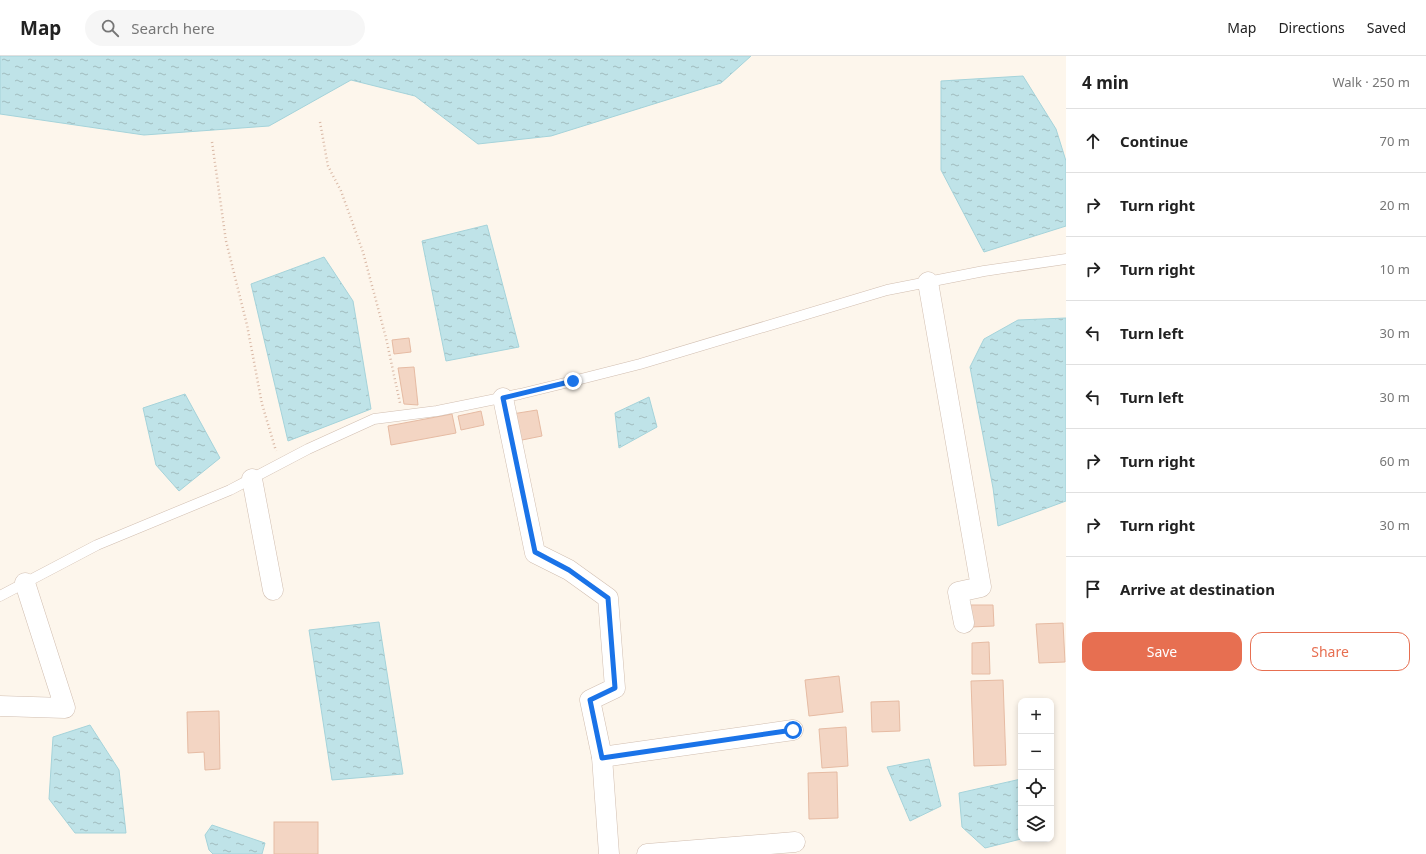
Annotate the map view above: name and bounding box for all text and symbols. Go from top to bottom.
search box [85,10,365,46]
text: Map [20,15,61,41]
icon: search [99,17,121,39]
text: Search here [131,18,215,38]
text: Map [1227,18,1256,37]
text: Directions [1278,18,1345,37]
text: Saved [1367,18,1406,37]
text: 4 min [1082,71,1129,94]
text: Walk · 250 m [1332,73,1410,91]
icon: ahead [1082,130,1104,152]
text: Continue [1120,131,1188,151]
text: 70 m [1380,132,1410,150]
icon: right [1082,194,1104,216]
text: Turn right [1120,195,1195,215]
text: 20 m [1380,196,1410,214]
icon: right [1082,258,1104,280]
text: Turn right [1120,259,1195,279]
text: 10 m [1380,260,1410,278]
icon: left [1082,322,1104,344]
text: Turn left [1120,323,1184,343]
text: 30 m [1380,324,1410,342]
route end [564,372,582,390]
icon: left [1082,386,1104,408]
text: Turn left [1120,387,1184,407]
text: 30 m [1380,388,1410,406]
icon: right [1082,450,1104,472]
text: Turn right [1120,451,1195,471]
text: 60 m [1380,452,1410,470]
icon: right [1082,514,1104,536]
text: Turn right [1120,515,1195,535]
text: 30 m [1380,516,1410,534]
icon: arrive [1082,578,1104,600]
text: Arrive at destination [1120,579,1275,599]
button: Save [1082,632,1242,671]
button: Share [1250,632,1410,671]
map controls [1018,698,1054,842]
button: + [1018,698,1054,734]
route start [784,721,802,739]
button: − [1018,734,1054,770]
button: locate [1018,770,1054,806]
button: layers [1018,806,1054,842]

